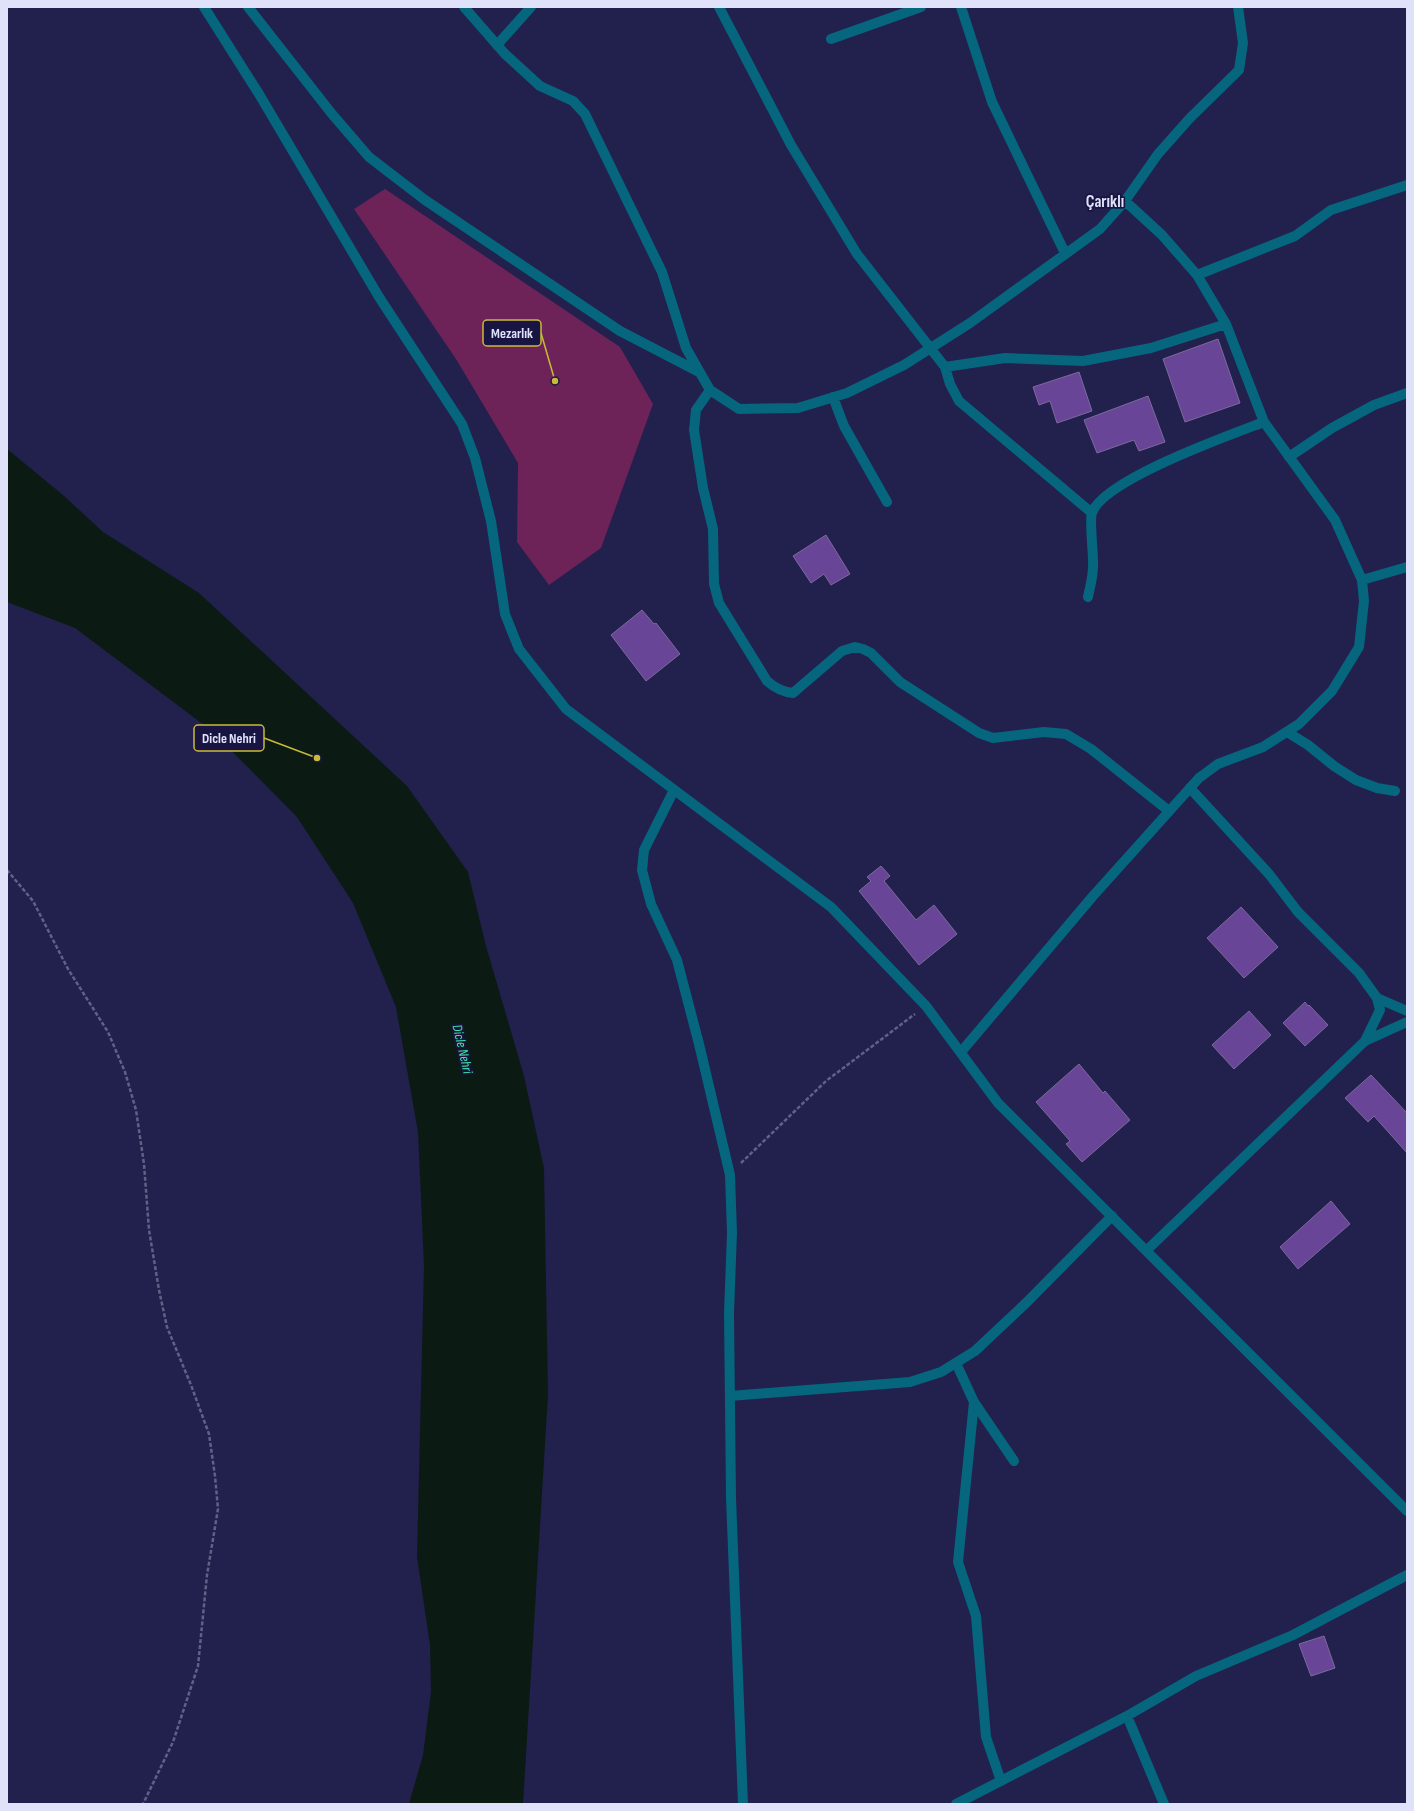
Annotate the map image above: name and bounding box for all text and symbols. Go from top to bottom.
district label: Çarıklı [1086,192,1124,212]
callout: Mezarlık [483,320,541,346]
text: Mezarlık [491,325,533,342]
callout: Dicle Nehri [194,725,264,751]
text: Dicle Nehri [202,730,256,747]
water label: Dicle Nehri [449,1023,476,1076]

